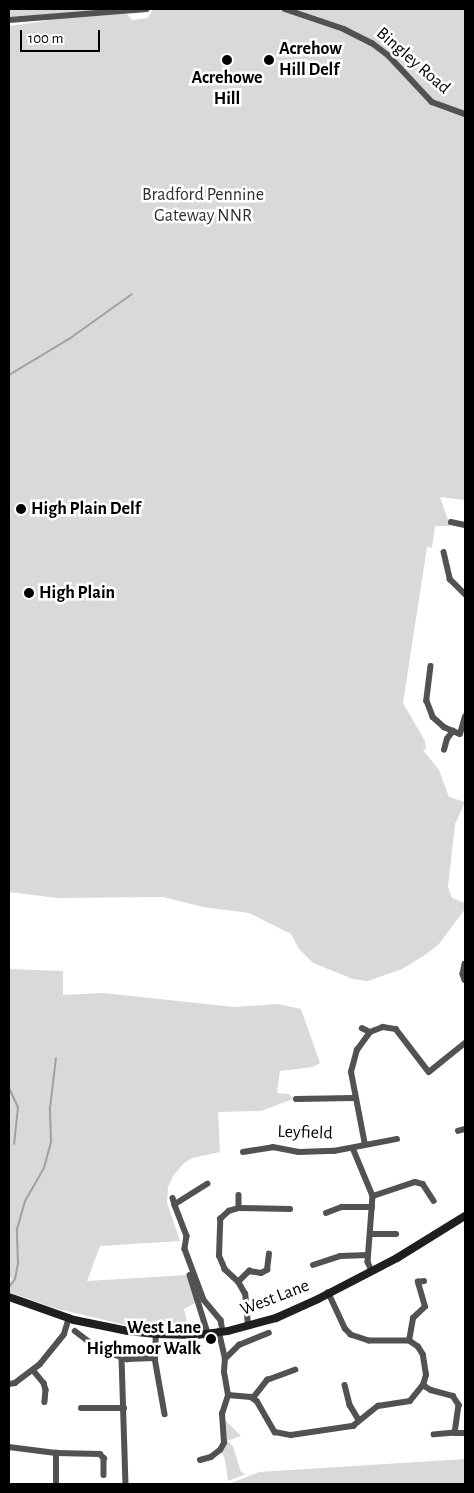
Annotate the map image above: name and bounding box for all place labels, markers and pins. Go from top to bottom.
place label: Acrehow Hill Delf [279,39,342,82]
marker: Acrehowe Hill [221,54,233,66]
marker: Acrehow Hill Delf [263,54,275,66]
place label: Acrehowe Hill [191,68,263,110]
place label: High Plain Delf [31,498,141,520]
marker: High Plain Delf [15,503,27,515]
place label: High Plain [39,582,115,604]
marker: High Plain [23,587,35,599]
place label: West Lane Highmoor Walk [87,1318,201,1360]
marker: West Lane Highmoor Walk [205,1333,217,1345]

